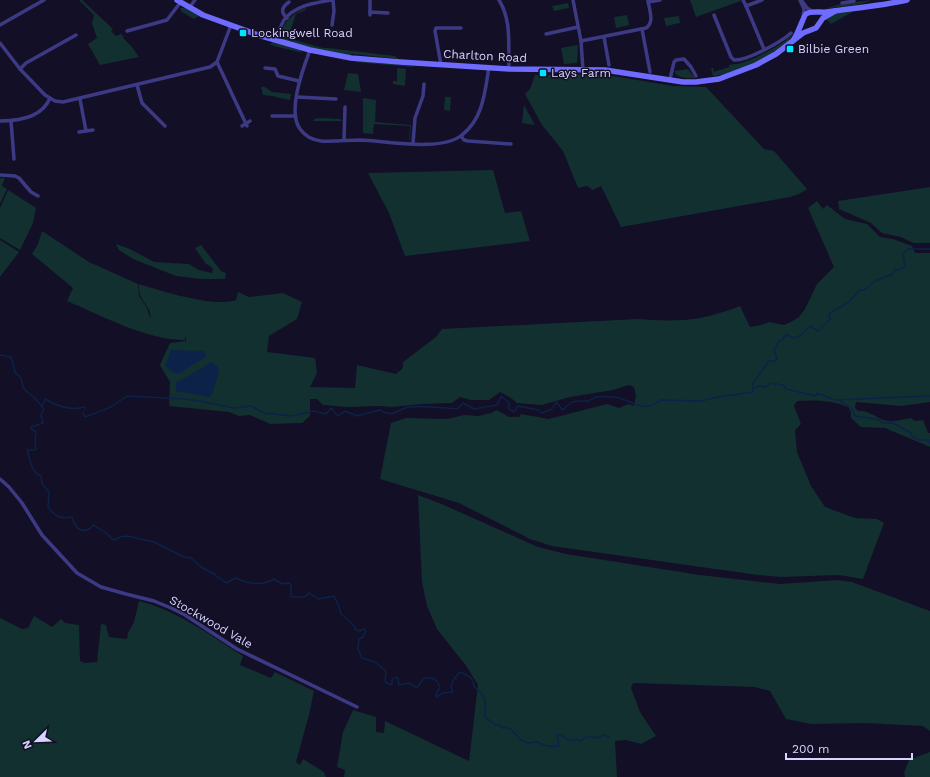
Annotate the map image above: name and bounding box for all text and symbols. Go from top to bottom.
place label: Lockingwell Road [251,26,353,40]
marker: Lockingwell Road [238,28,248,38]
place label: Bilbie Green [798,42,869,56]
marker: Bilbie Green [785,44,795,54]
street label: Charlton Road [443,47,527,65]
place label: Lays Farm [551,66,611,80]
marker: Lays Farm [538,68,548,78]
street label: Stockwood Vale [167,593,255,651]
north arrow [16,721,56,761]
scale bar [786,735,912,761]
text: N [20,738,35,751]
text: 200 m [792,742,829,756]

